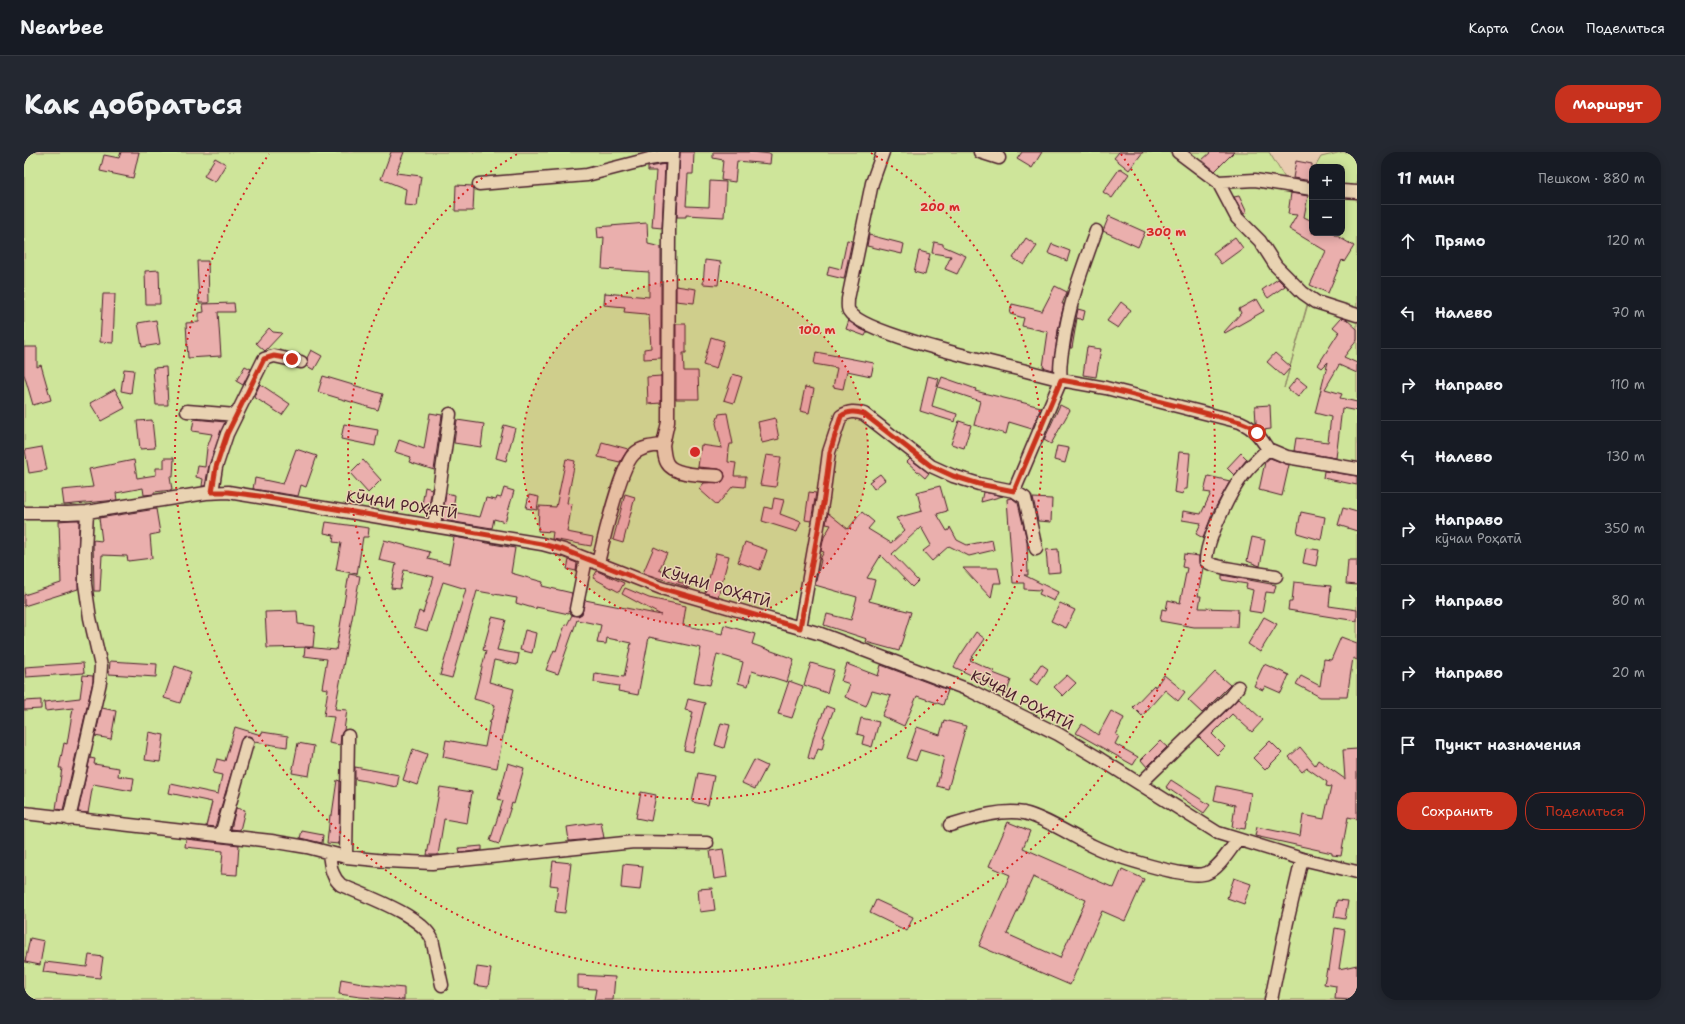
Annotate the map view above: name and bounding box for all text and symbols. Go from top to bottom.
text: Nearbee [20,15,104,40]
text: Карта [1468,19,1509,37]
text: Слои [1531,19,1564,37]
text: Поделиться [1586,19,1665,37]
text: Как добраться [24,85,243,123]
button: Маршрут [1555,85,1661,123]
map controls [1309,164,1345,236]
button: + [1309,164,1345,200]
text: 11 мин [1397,167,1455,189]
text: Пешком · 880 m [1538,170,1645,187]
text: 200 m [920,199,960,215]
button: − [1309,200,1345,236]
text: 300 m [1146,224,1186,240]
icon: ahead [1397,230,1419,252]
text: Прямо [1435,231,1485,251]
text: 120 m [1607,232,1645,249]
icon: left [1397,302,1419,324]
text: Налево [1435,303,1493,323]
text: 70 m [1611,304,1645,321]
text: 100 m [799,322,836,338]
route end [283,350,301,368]
icon: right [1397,374,1419,396]
text: Направо [1435,375,1503,395]
text: 110 m [1610,376,1645,393]
route start [1248,424,1266,442]
centre of rings [688,445,702,459]
icon: left [1397,446,1419,468]
text: Налево [1435,447,1493,467]
text: 130 m [1607,448,1645,465]
street label: КӮЧАИ РОҲАТӢ [345,486,459,524]
text: Направо [1435,510,1503,530]
icon: right [1397,518,1419,540]
text: 350 m [1604,520,1645,537]
text: кӯчаи Роҳатӣ [1435,530,1522,547]
street label: КӮЧАИ РОҲАТӢ [659,562,773,612]
icon: right [1397,590,1419,612]
text: Направо [1435,591,1503,611]
text: 80 m [1611,592,1645,609]
icon: right [1397,662,1419,684]
text: Направо [1435,663,1503,683]
text: 20 m [1612,664,1645,681]
street label: КӮЧАИ РОҲАТӢ [967,666,1077,734]
icon: arrive [1397,734,1419,756]
text: Пункт назначения [1435,735,1581,755]
button: Сохранить [1397,792,1517,830]
button: Поделиться [1525,792,1645,830]

